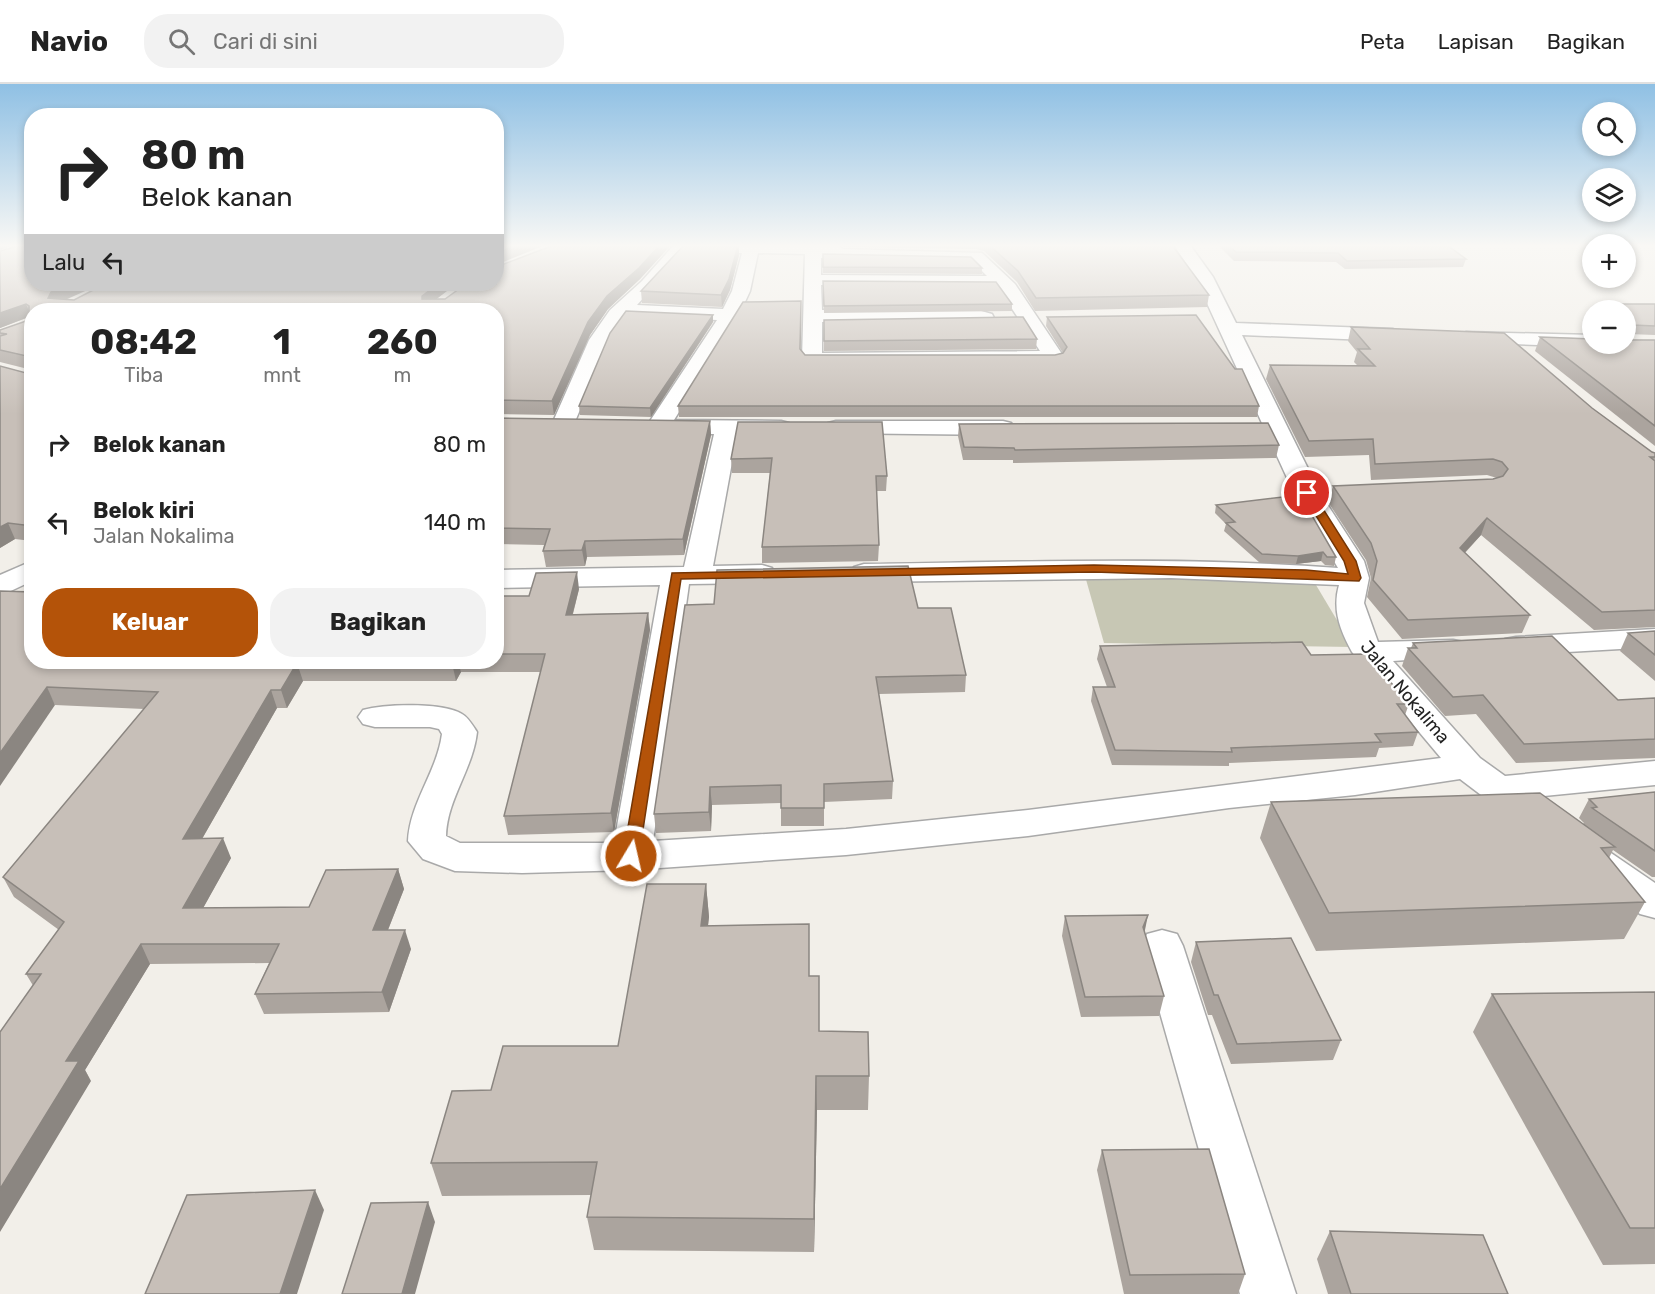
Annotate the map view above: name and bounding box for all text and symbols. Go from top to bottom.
search box [144,14,564,68]
text: Navio [30,25,108,58]
icon: search [165,25,198,58]
text: Cari di sini [213,28,318,55]
text: Peta [1360,29,1405,54]
text: Lapisan [1438,29,1514,54]
text: Bagikan [1547,29,1625,54]
map controls [1582,102,1636,354]
button: search [1582,102,1636,156]
text: 80 m [141,130,245,180]
icon: right [42,132,120,210]
button: layers [1582,168,1636,222]
text: Belok kanan [141,181,293,213]
button: + [1582,234,1636,288]
icon: left [97,246,130,279]
text: Lalu [42,249,85,276]
button: − [1582,300,1636,354]
text: 08:42 [90,320,197,363]
text: 1 [273,320,291,363]
text: 260 [367,320,438,363]
text: Tiba [124,363,163,387]
text: mnt [263,363,301,387]
text: m [393,363,411,387]
icon: right [42,428,75,461]
text: Belok kanan [93,431,226,458]
text: 80 m [433,431,486,458]
pin [1281,467,1332,518]
icon: arrive [1290,476,1323,509]
text: Belok kiri [93,497,194,524]
icon: left [42,506,75,539]
text: 140 m [424,509,486,536]
text: Jalan Nokalima [93,524,235,548]
button: Keluar [42,588,258,657]
button: Bagikan [270,588,486,657]
street label: Jalan Nokalima [1356,636,1454,748]
position arrow [599,824,663,888]

